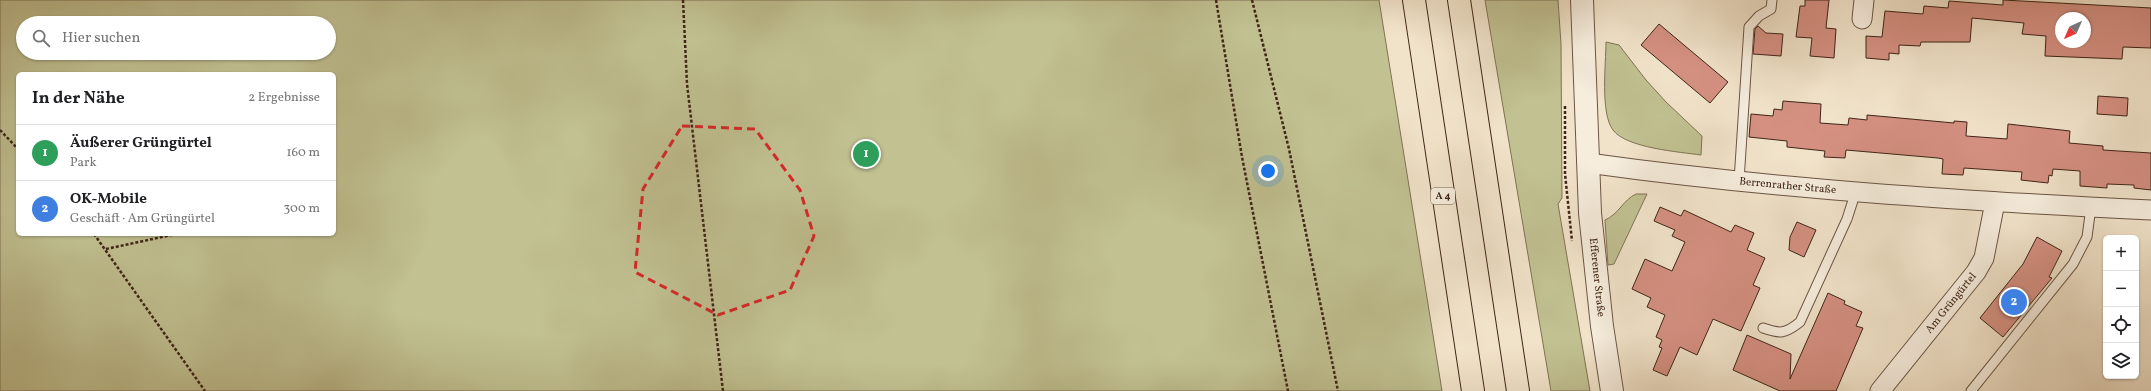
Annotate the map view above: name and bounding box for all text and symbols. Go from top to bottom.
north arrow [2055,12,2091,48]
search box [16,16,336,60]
icon: search [30,27,52,49]
text: Hier suchen [62,28,140,49]
text: In der Nähe [32,87,125,110]
text: 2 Ergebnisse [248,89,320,107]
text: Äußerer Grüngürtel [70,133,212,154]
pin: 1 [853,139,879,169]
text: 1 [42,144,48,162]
text: 160 m [286,144,320,162]
text: Park [70,154,97,172]
your location [1258,161,1278,181]
street label: Berrenrather Straße [1738,174,1837,198]
road number: A 4 [1431,188,1455,204]
text: OK-Mobile [70,189,147,210]
text: 2 [42,200,48,218]
text: 300 m [284,200,320,218]
text: Geschäft · Am Grüngürtel [70,210,215,228]
map controls [2103,235,2139,379]
button: + [2103,235,2139,271]
street label: Efferener Straße [1585,237,1609,318]
street label: Am Grüngürtel [1922,270,1980,337]
button: − [2103,271,2139,307]
pin: 2 [2001,287,2027,317]
button: locate [2103,307,2139,343]
button: layers [2103,343,2139,379]

